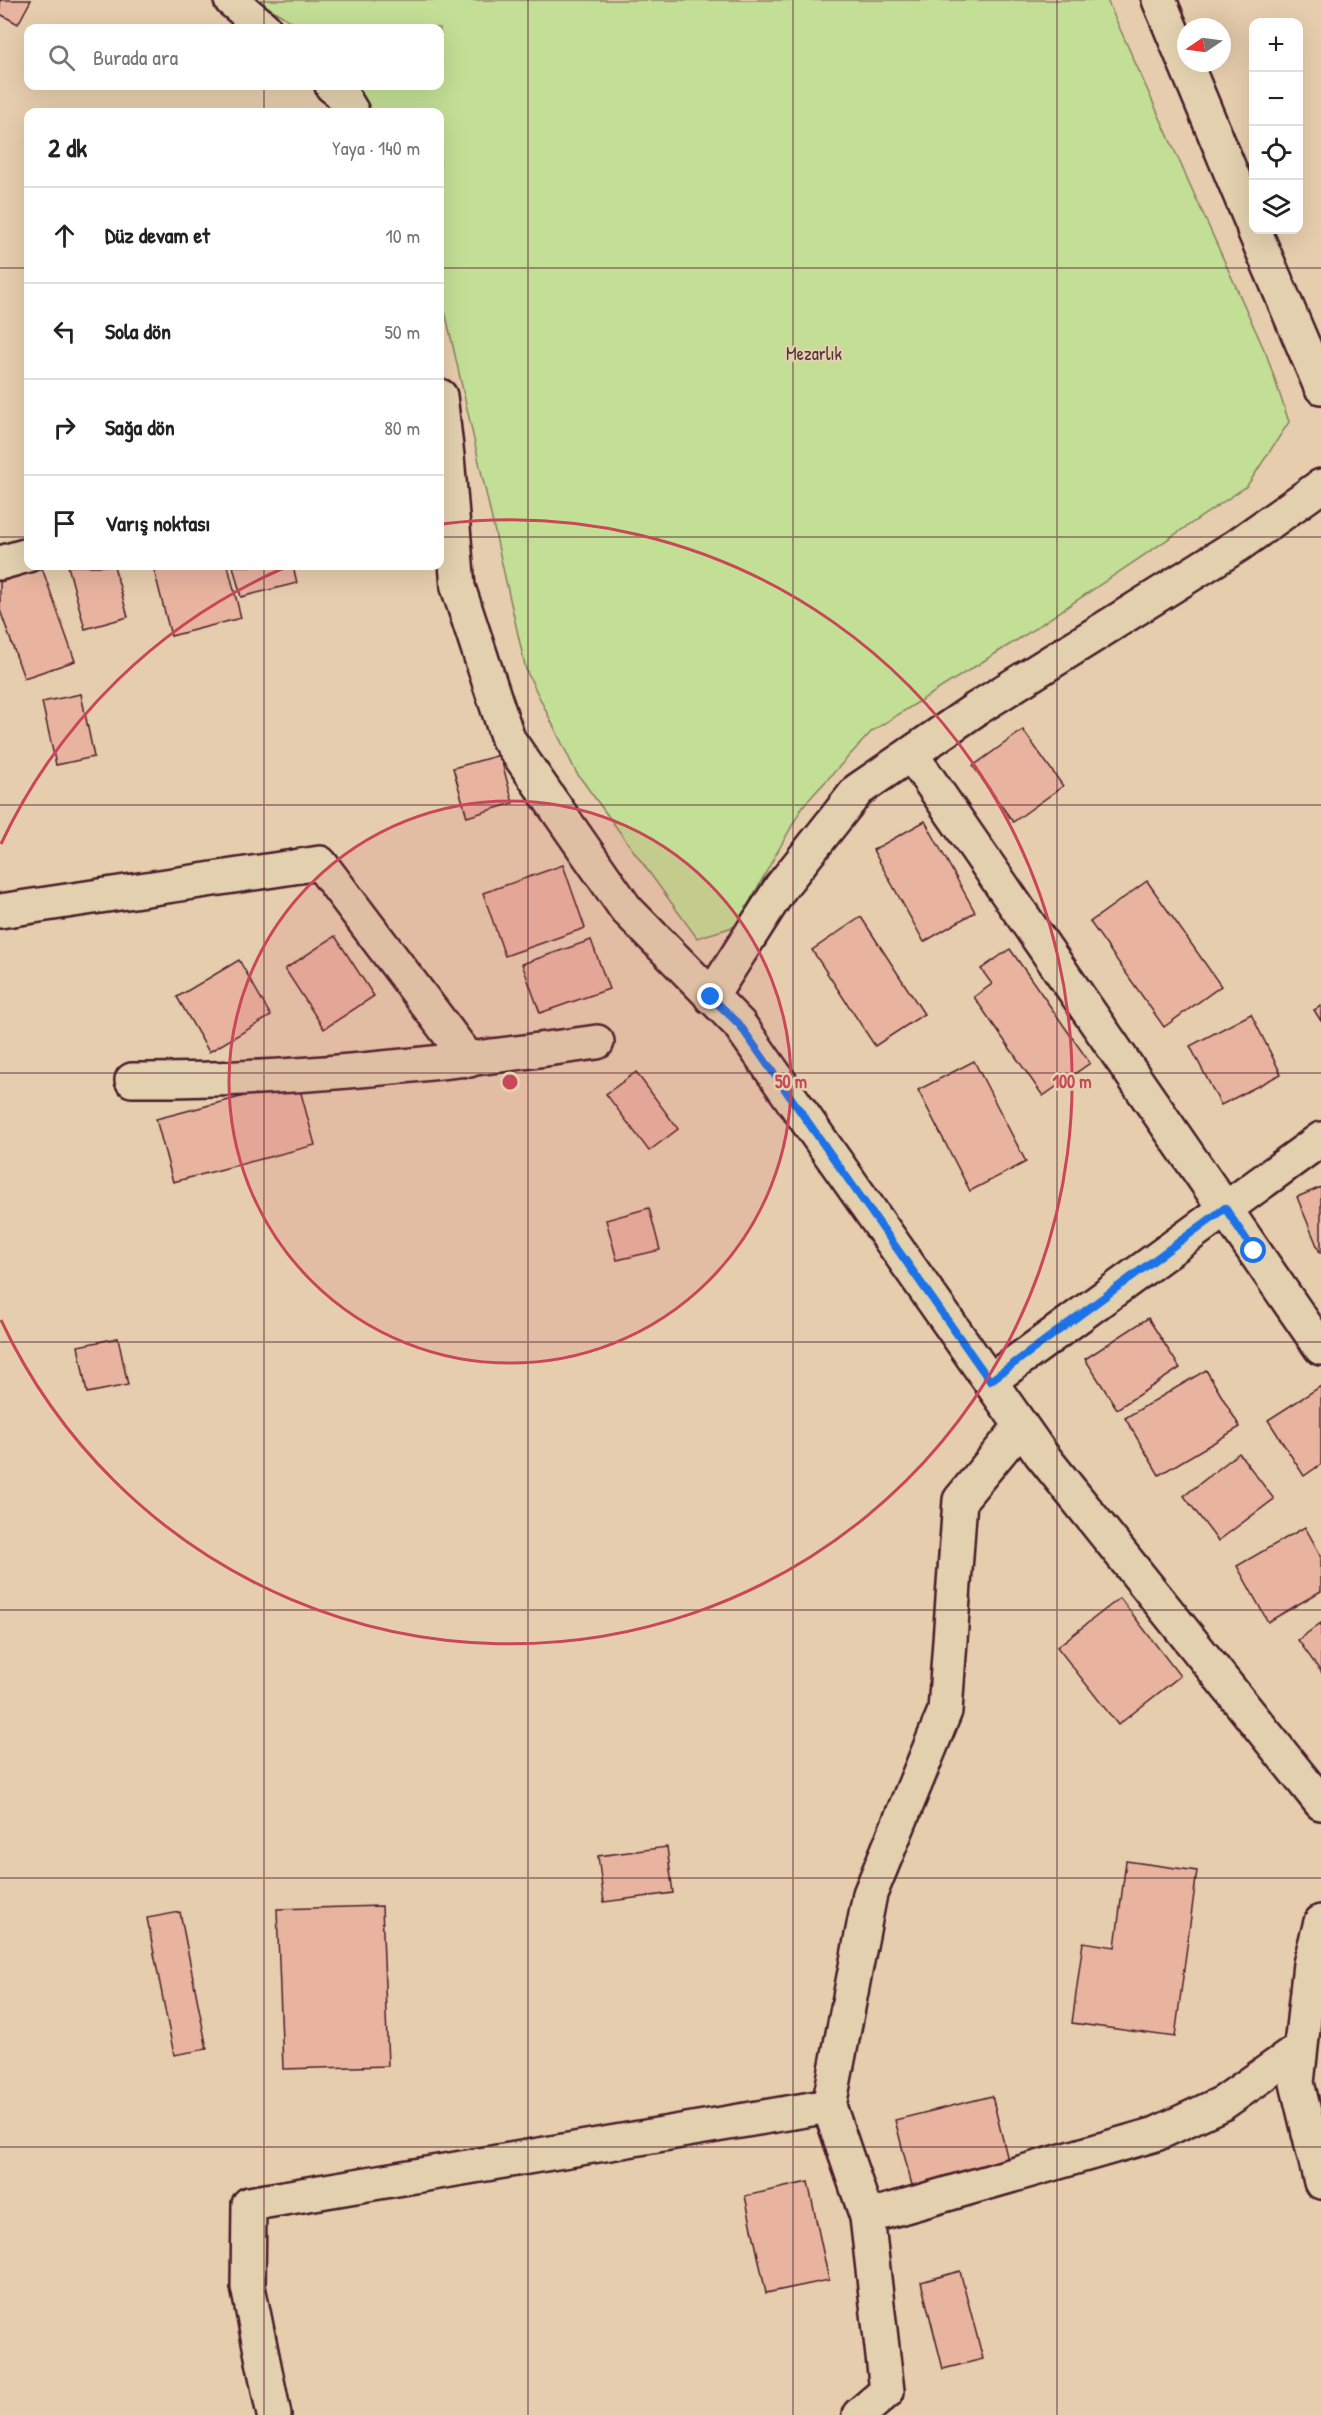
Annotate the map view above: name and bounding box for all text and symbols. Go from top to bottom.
north arrow [1177,18,1231,72]
map controls [1249,18,1303,234]
button: + [1249,18,1303,72]
search box [24,24,444,90]
icon: search [45,41,78,74]
text: Burada ara [93,42,178,72]
button: − [1249,72,1303,126]
button: locate [1249,126,1303,180]
text: 2 dk [48,130,87,165]
text: Yaya · 140 m [332,134,420,161]
button: layers [1249,180,1303,234]
icon: ahead [48,219,81,252]
text: Düz devam et [105,220,210,250]
text: 10 m [386,222,420,249]
icon: left [48,315,81,348]
text: Sola dön [105,316,171,346]
text: 50 m [384,318,420,345]
park label: Mezarlık [786,341,842,366]
icon: right [48,411,81,444]
text: Sağa dön [105,412,175,442]
text: 80 m [384,414,420,441]
icon: arrive [48,507,81,540]
text: Varış noktası [105,508,210,538]
route end [697,983,723,1009]
text: 50 m [775,1069,807,1094]
text: 100 m [1052,1069,1092,1094]
centre of rings [500,1072,520,1092]
route start [1240,1237,1266,1263]

